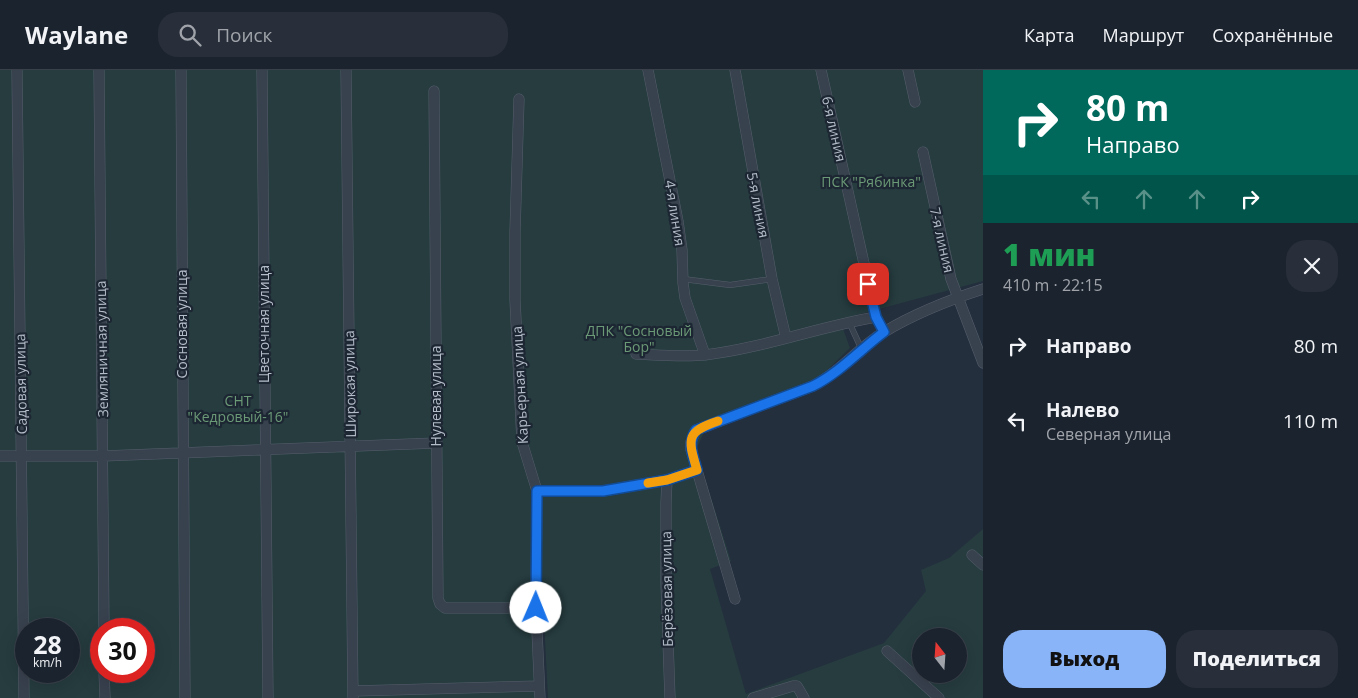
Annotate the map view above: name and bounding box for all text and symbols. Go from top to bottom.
search box [158,12,508,57]
text: Waylane [25,18,128,51]
icon: search [176,21,204,49]
text: Поиск [216,22,272,48]
text: Карта [1024,23,1074,47]
text: Маршрут [1102,23,1184,47]
text: Сохранённые [1212,23,1333,47]
text: 80 m [1086,84,1169,131]
icon: right [1003,90,1068,155]
street label: 6-я линия [818,94,851,163]
text: Направо [1086,129,1180,159]
street label: 5-я линия [743,171,774,239]
park label: ПСК "Рябинка" [821,172,921,191]
street label: 4-я линия [661,179,690,247]
icon: left [1077,185,1105,213]
icon: ahead [1130,185,1158,213]
icon: ahead [1183,185,1211,213]
icon: right [1236,185,1264,213]
street label: 7-я линия [926,205,959,274]
text: 1 мин [1003,234,1096,275]
button: close [1286,240,1338,292]
pin [847,263,889,305]
street label: Цветочная улица [254,265,273,383]
street label: Сосновая улица [172,270,191,378]
icon: arrive [854,270,882,298]
text: 410 m · 22:15 [1003,274,1103,296]
street label: Земляничная улица [91,280,112,418]
park label: ДПК "Сосновый Бор" [586,321,692,356]
street label: Карьерная улица [507,326,532,444]
street label: Широкая улица [339,330,360,438]
icon: right [1003,332,1031,360]
street label: Садовая улица [10,333,31,435]
text: Направо [1046,333,1132,359]
text: 80 m [1294,333,1338,359]
street label: Нулевая улица [426,346,445,446]
park label: СНТ "Кедровый-16" [188,391,288,426]
text: Налево [1046,397,1119,423]
icon: left [1003,407,1031,435]
text: 110 m [1283,408,1338,434]
text: Северная улица [1046,423,1171,445]
street label: Берёзовая улица [656,531,677,647]
position arrow [509,581,561,633]
speed limit sign: 30 [90,618,155,683]
text: 28 [33,627,62,661]
north arrow [912,628,968,682]
map controls [912,628,967,683]
button: Выход [1003,630,1166,688]
button: Поделиться [1176,630,1338,688]
text: km/h [33,654,62,671]

